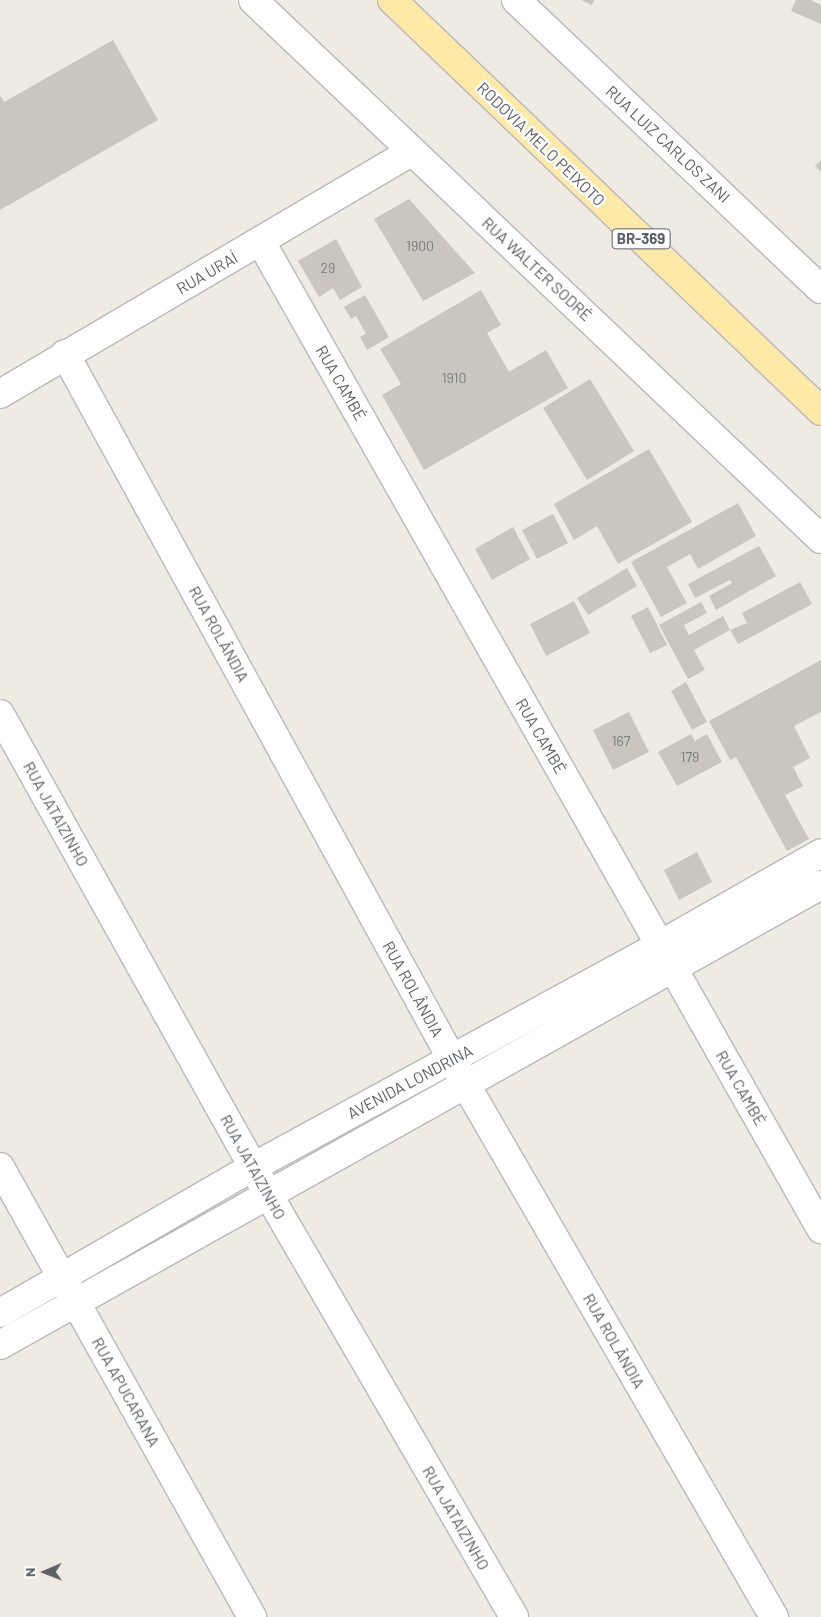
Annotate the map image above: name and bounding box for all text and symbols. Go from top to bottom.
street label: RODOVIA MELO PEIXOTO [473,78,609,210]
street label: RUA LUIZ CARLOS ZANI [602,81,734,207]
street label: RUA WALTER SODRÉ [478,213,596,325]
road number: BR-369 [611,226,671,252]
house number: 1900 [406,238,434,254]
street label: RUA URAÍ [173,248,241,298]
house number: 29 [321,260,335,276]
street label: RUA CAMBÉ [312,342,370,424]
house number: 1910 [442,370,466,386]
street label: RUA ROLÂNDIA [185,583,253,685]
street label: RUA CAMBÉ [512,695,570,777]
house number: 167 [612,733,630,749]
house number: 179 [681,749,699,765]
street label: RUA JATAIZINHO [19,758,93,870]
street label: RUA ROLÂNDIA [379,938,447,1040]
street label: AVENIDA LONDRINA [344,1041,476,1123]
street label: RUA CAMBÉ [712,1047,770,1129]
street label: RUA JATAIZINHO [216,1111,290,1223]
street label: RUA ROLÂNDIA [579,1290,649,1392]
street label: RUA APUCARANA [88,1334,164,1450]
street label: RUA JATAIZINHO [418,1463,494,1573]
north arrow [20,1547,70,1597]
text: N [21,1567,38,1577]

